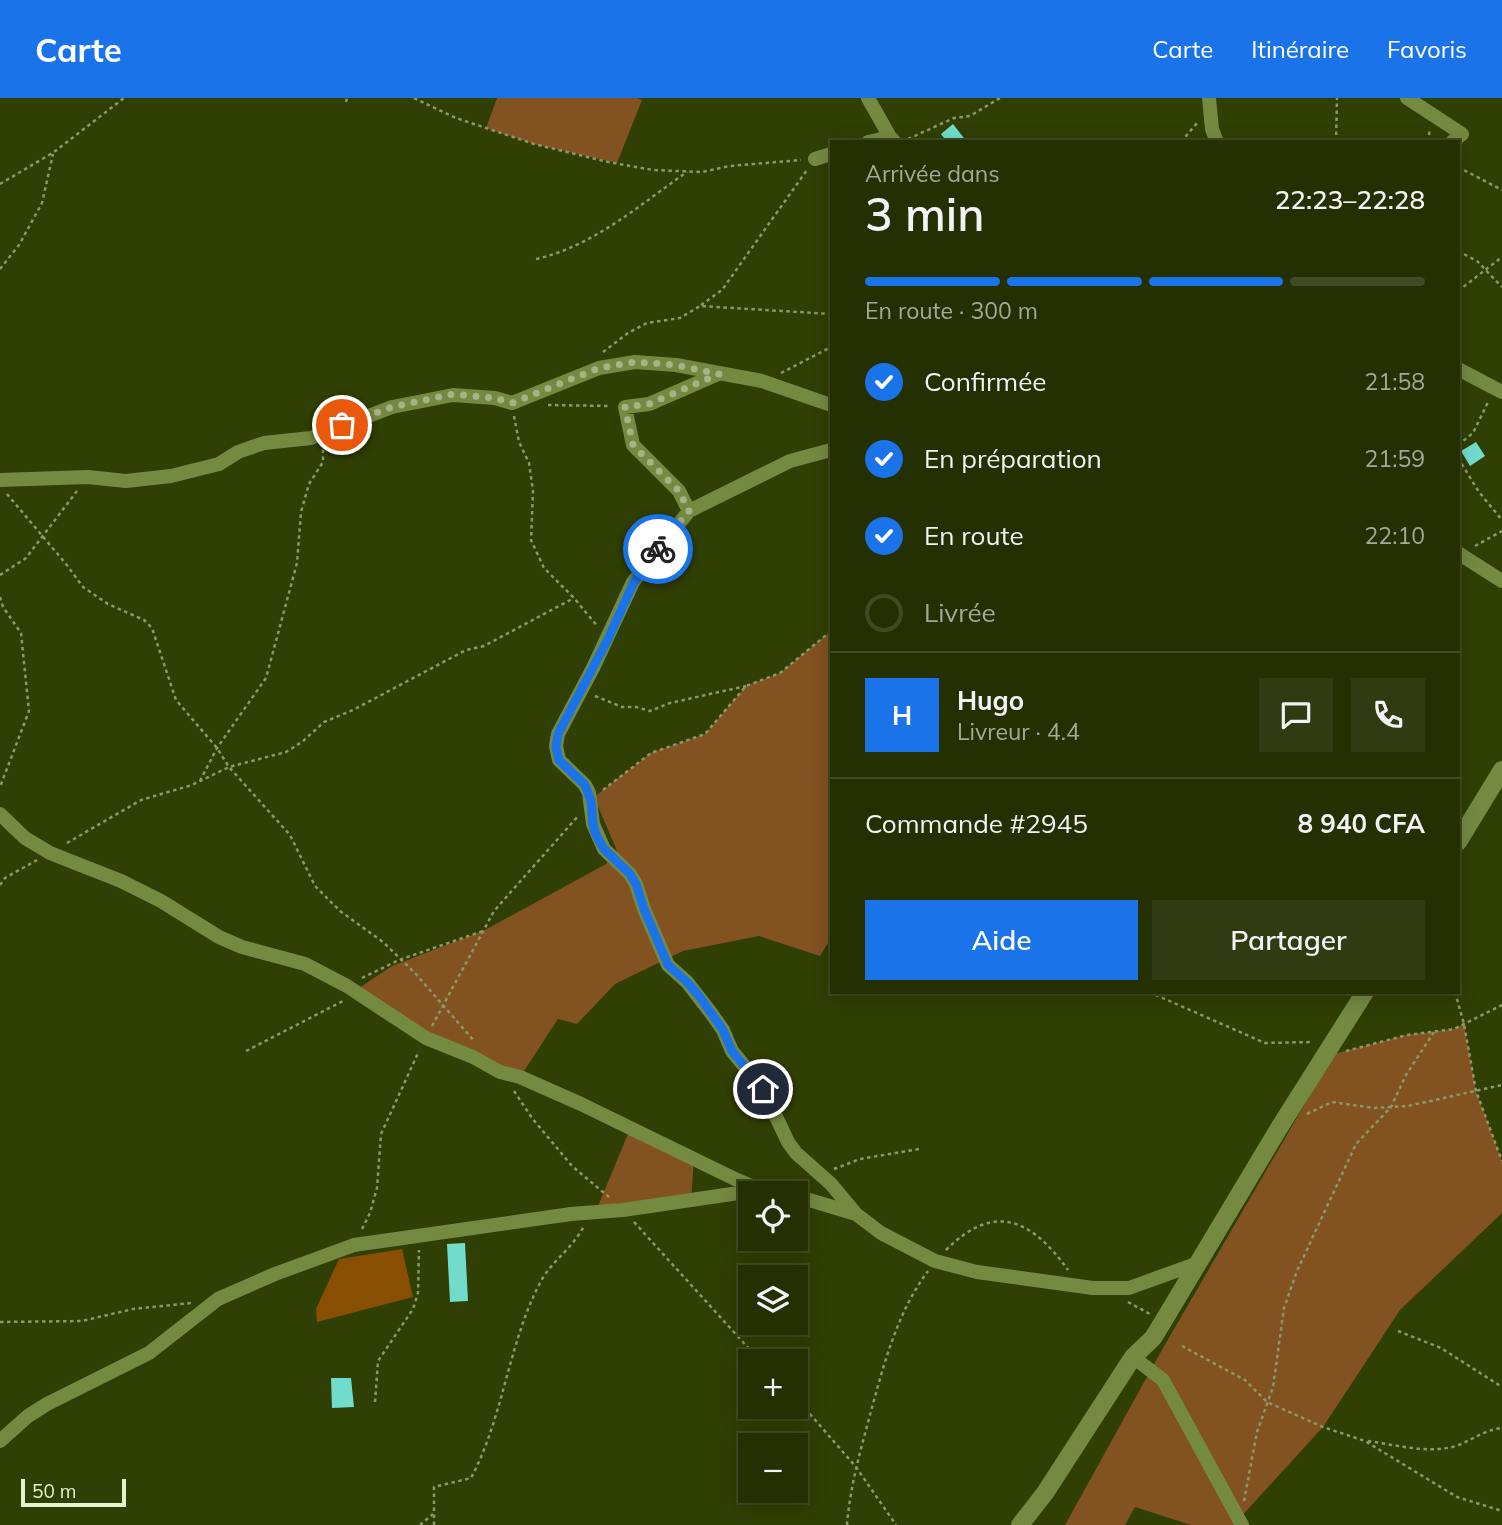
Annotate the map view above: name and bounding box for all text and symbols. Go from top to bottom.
text: Carte [35,29,122,70]
text: Carte [1152,34,1213,64]
text: Itinéraire [1251,34,1349,64]
text: Favoris [1387,34,1467,64]
text: Arrivée dans [865,159,1000,188]
text: 22:23–22:28 [1275,183,1425,216]
text: 3 min [865,185,984,243]
text: En route · 300 m [865,296,1038,325]
icon: check [865,363,903,401]
text: Confirmée [924,365,1046,398]
text: 21:58 [1365,367,1425,396]
pin [312,395,372,455]
icon: bag [323,406,361,444]
icon: check [865,440,903,478]
text: En préparation [924,442,1102,475]
text: 21:59 [1365,444,1425,473]
courier [623,514,693,584]
icon: check [865,517,903,555]
text: En route [924,519,1024,552]
text: 22:10 [1365,521,1425,550]
icon: bike [639,530,677,568]
text: Livrée [924,596,996,629]
button: chat [1259,678,1333,752]
button: phone [1351,678,1425,752]
text: Hugo [957,684,1024,717]
text: H [892,699,912,732]
text: Livreur · 4.4 [957,717,1080,746]
text: Commande #2945 [865,807,1088,840]
text: 8 940 CFA [1298,807,1425,840]
button: Aide [865,900,1138,980]
button: Partager [1152,900,1425,980]
pin [733,1059,793,1119]
icon: home [744,1070,782,1108]
map controls [738,1181,808,1503]
button: locate [738,1181,808,1251]
button: layers [738,1265,808,1335]
button: + [738,1349,808,1419]
button: − [738,1433,808,1503]
scale bar [21,1476,126,1508]
text: 50 m [32,1479,76,1503]

